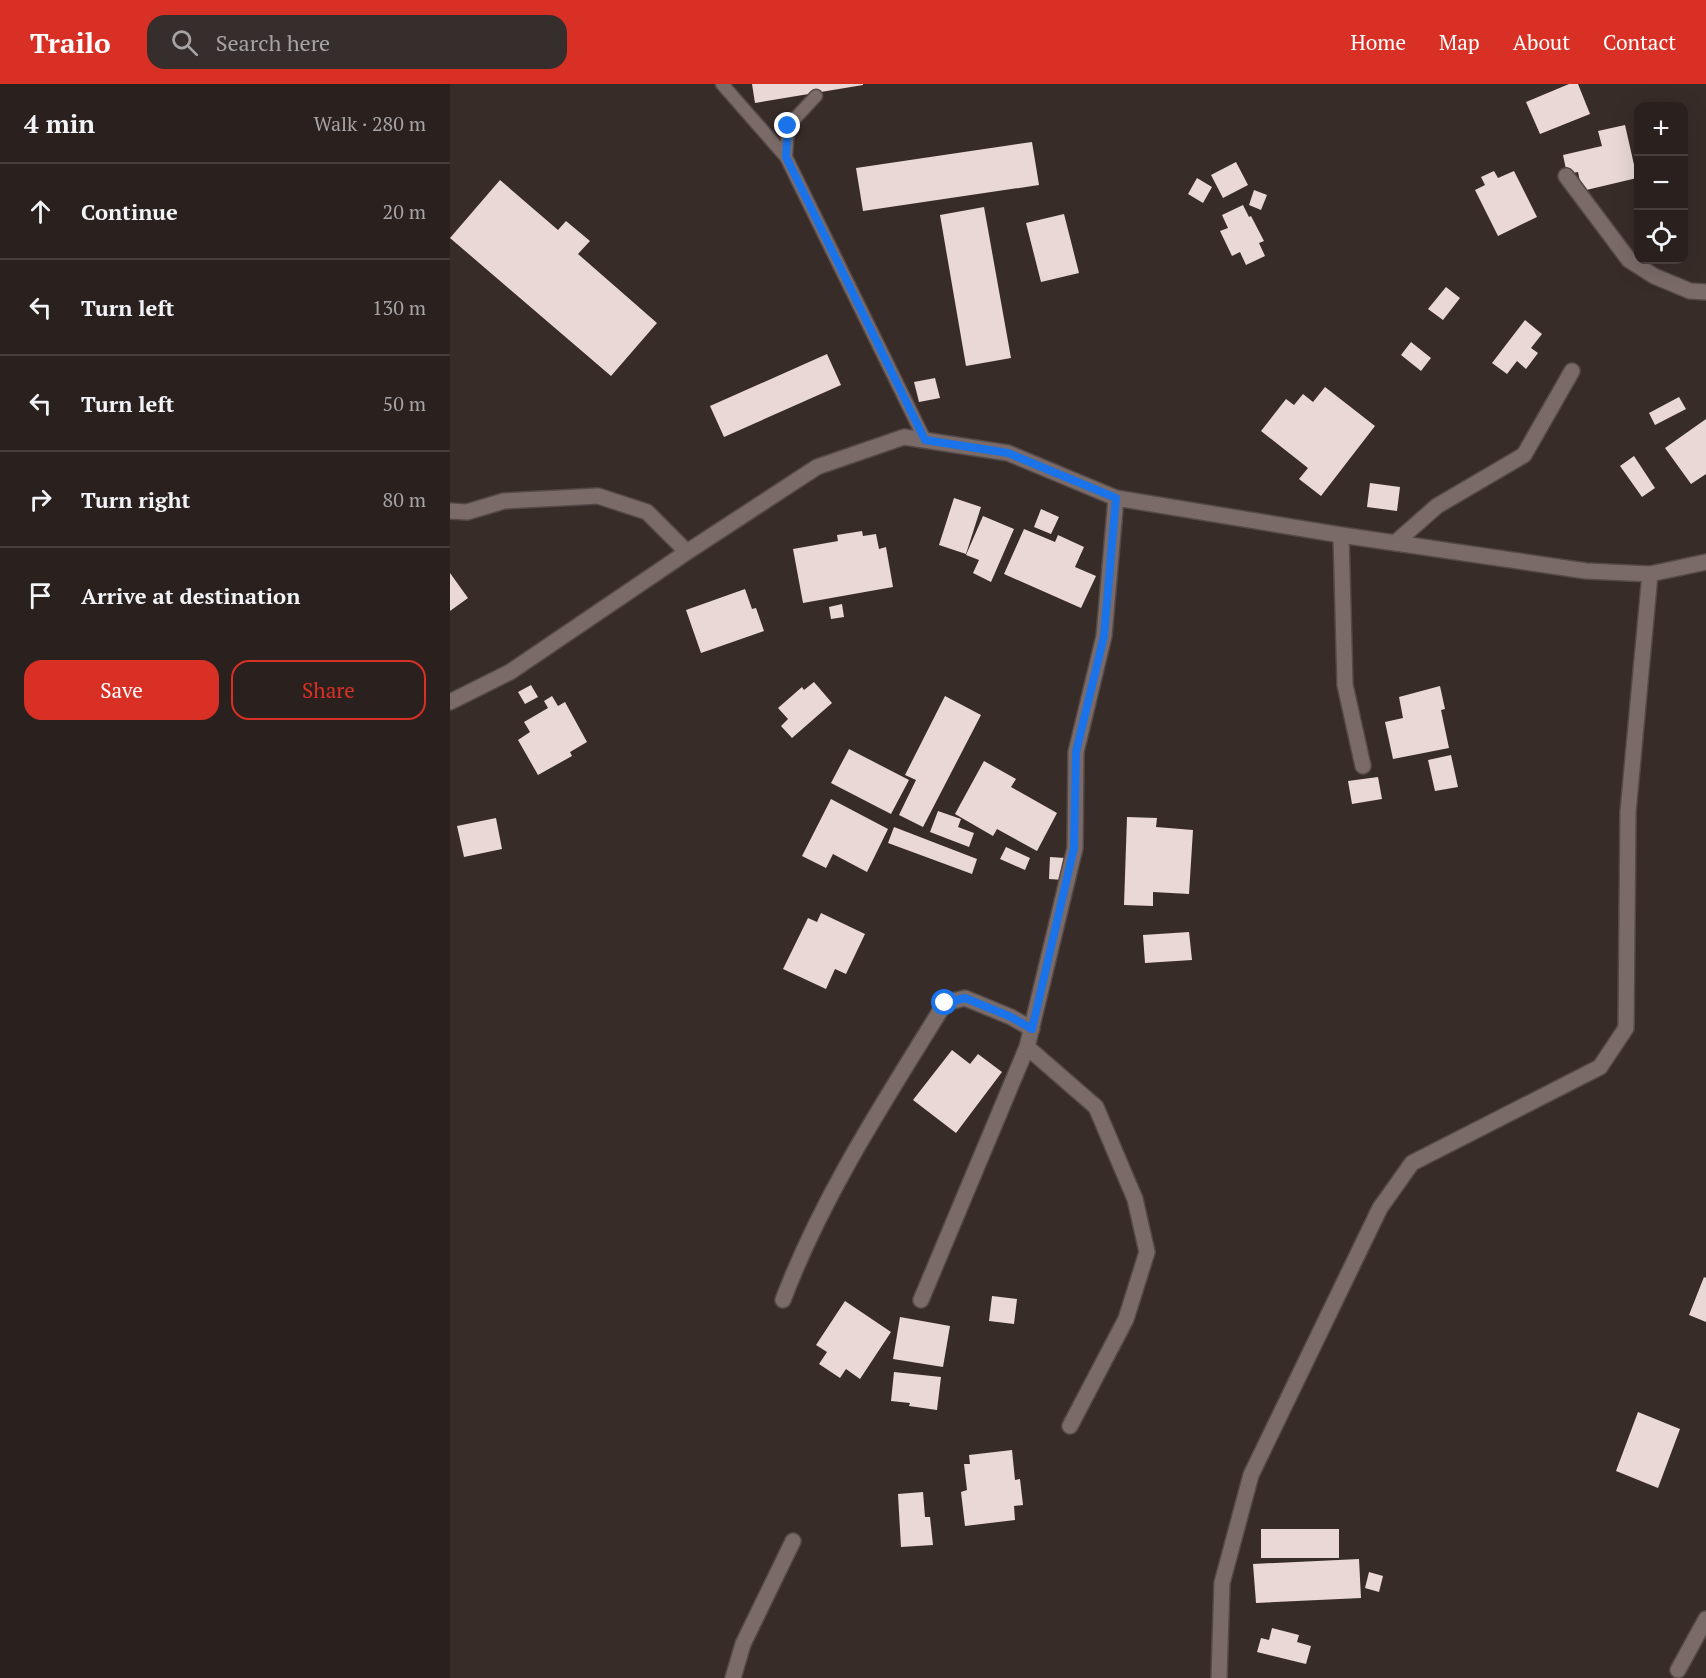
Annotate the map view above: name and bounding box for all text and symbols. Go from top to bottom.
search box [147,15,567,69]
text: Trailo [30,24,111,61]
icon: search [168,26,201,59]
text: Search here [216,28,330,57]
text: Home [1350,28,1406,56]
text: Map [1439,28,1480,56]
text: About [1513,28,1570,56]
text: Contact [1603,28,1676,56]
map controls [1634,102,1688,264]
button: + [1634,102,1688,156]
text: 4 min [24,106,95,140]
text: Walk · 280 m [314,110,426,137]
route end [774,112,800,138]
button: − [1634,156,1688,210]
icon: ahead [24,195,57,228]
text: Continue [81,197,178,226]
text: 20 m [383,198,426,225]
button: locate [1634,210,1688,264]
icon: left [24,291,57,324]
text: Turn left [81,293,174,322]
text: 130 m [372,294,426,321]
icon: left [24,387,57,420]
text: Turn left [81,389,174,418]
text: 50 m [383,390,426,417]
icon: right [24,483,57,516]
text: Turn right [81,485,190,514]
text: 80 m [383,486,426,513]
icon: arrive [24,579,57,612]
text: Arrive at destination [81,581,300,610]
button: Save [24,660,219,720]
button: Share [231,660,426,720]
route start [931,989,957,1015]

